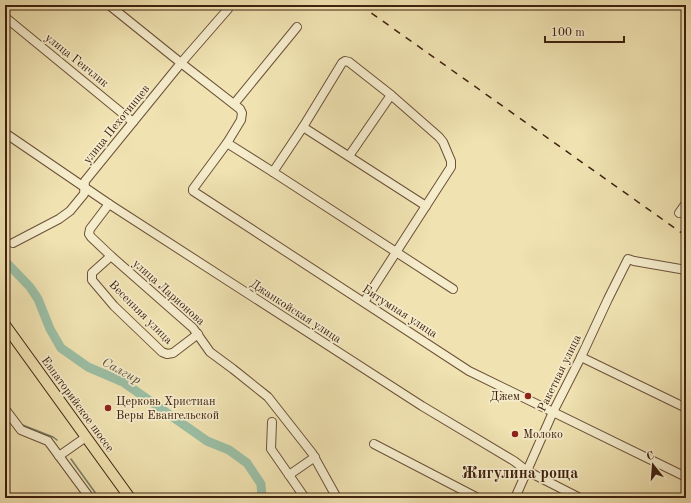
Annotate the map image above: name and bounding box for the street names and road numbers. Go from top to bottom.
street label: улица Генчлик [42,32,110,90]
street label: улица Пехотинцев [81,83,152,166]
street label: улица Ларионова [130,257,207,328]
street label: Джанкойская улица [248,278,343,346]
street label: Весенняя улица [106,279,174,347]
street label: Битумная улица [360,283,439,341]
street label: Ракетная улица [536,333,584,414]
street label: Евпаторийское шоссе [39,355,116,455]

